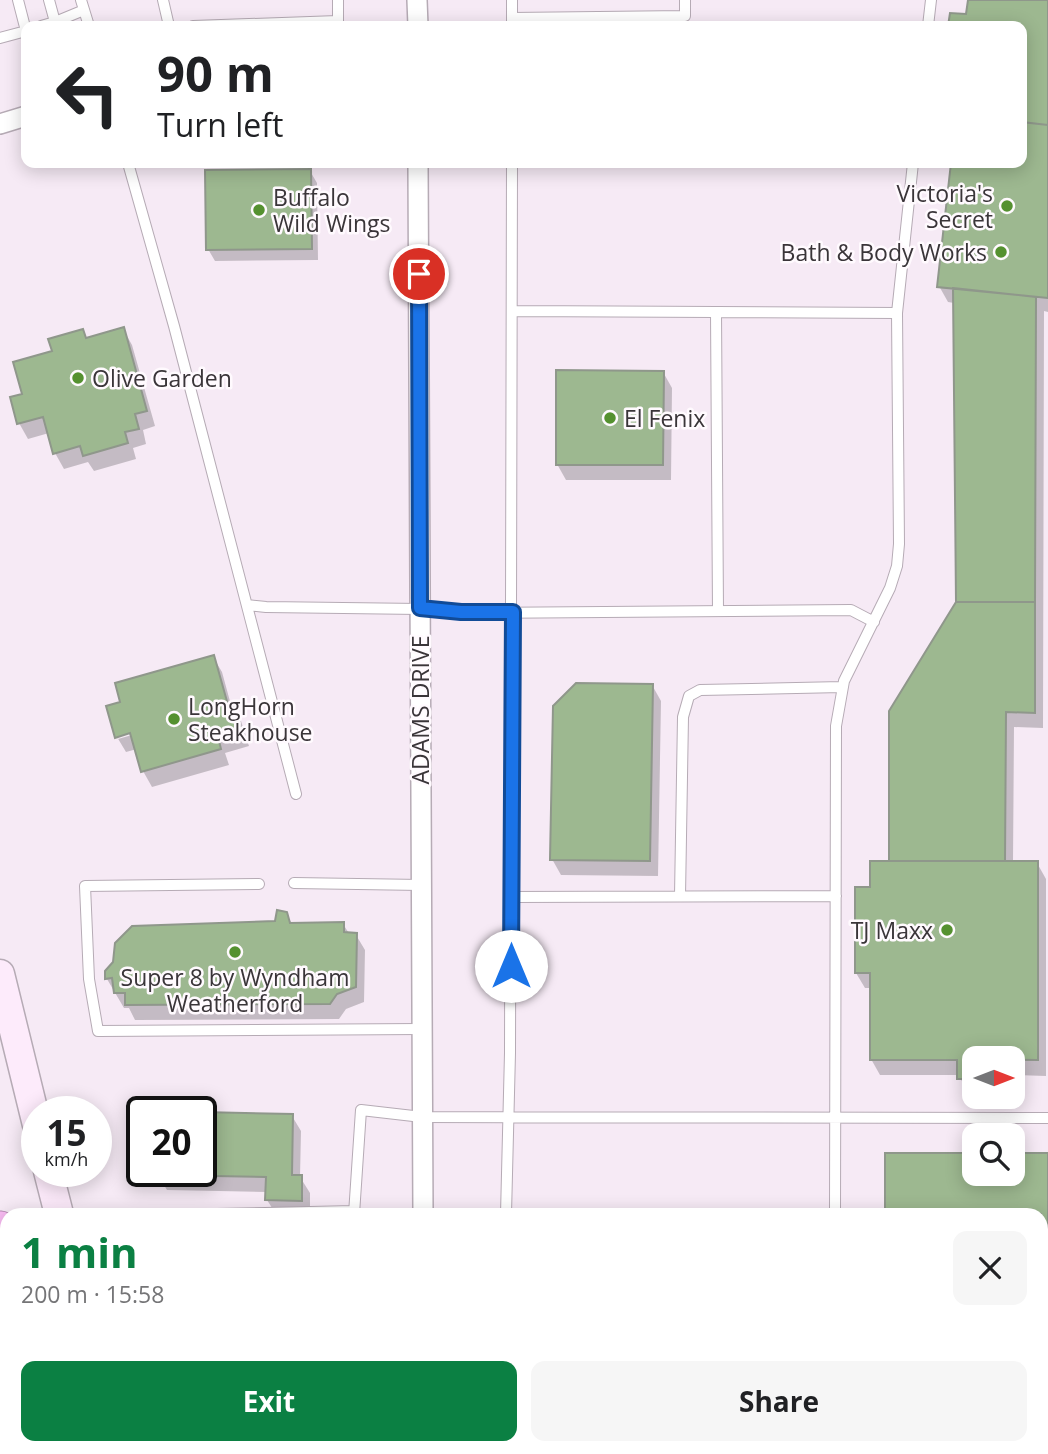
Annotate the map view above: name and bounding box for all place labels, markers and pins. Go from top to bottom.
place label: Victoria's Secret [896,177,993,235]
place label: Buffalo Wild Wings [273,181,391,239]
marker: Victoria's Secret [999,198,1015,214]
marker: Buffalo Wild Wings [251,202,267,218]
place label: Bath & Body Works [781,236,987,268]
pin [389,244,449,304]
marker: Bath & Body Works [993,244,1009,260]
place label: Olive Garden [92,362,232,394]
marker: Olive Garden [70,370,86,386]
place label: El Fenix [624,402,705,434]
marker: El Fenix [602,410,618,426]
place label: LongHorn Steakhouse [188,690,313,748]
marker: LongHorn Steakhouse [166,711,182,727]
place label: TJ Maxx [851,914,933,946]
marker: TJ Maxx [939,922,955,938]
marker: Super 8 by Wyndham Weatherford [227,944,243,960]
place label: Super 8 by Wyndham Weatherford [121,961,349,1019]

